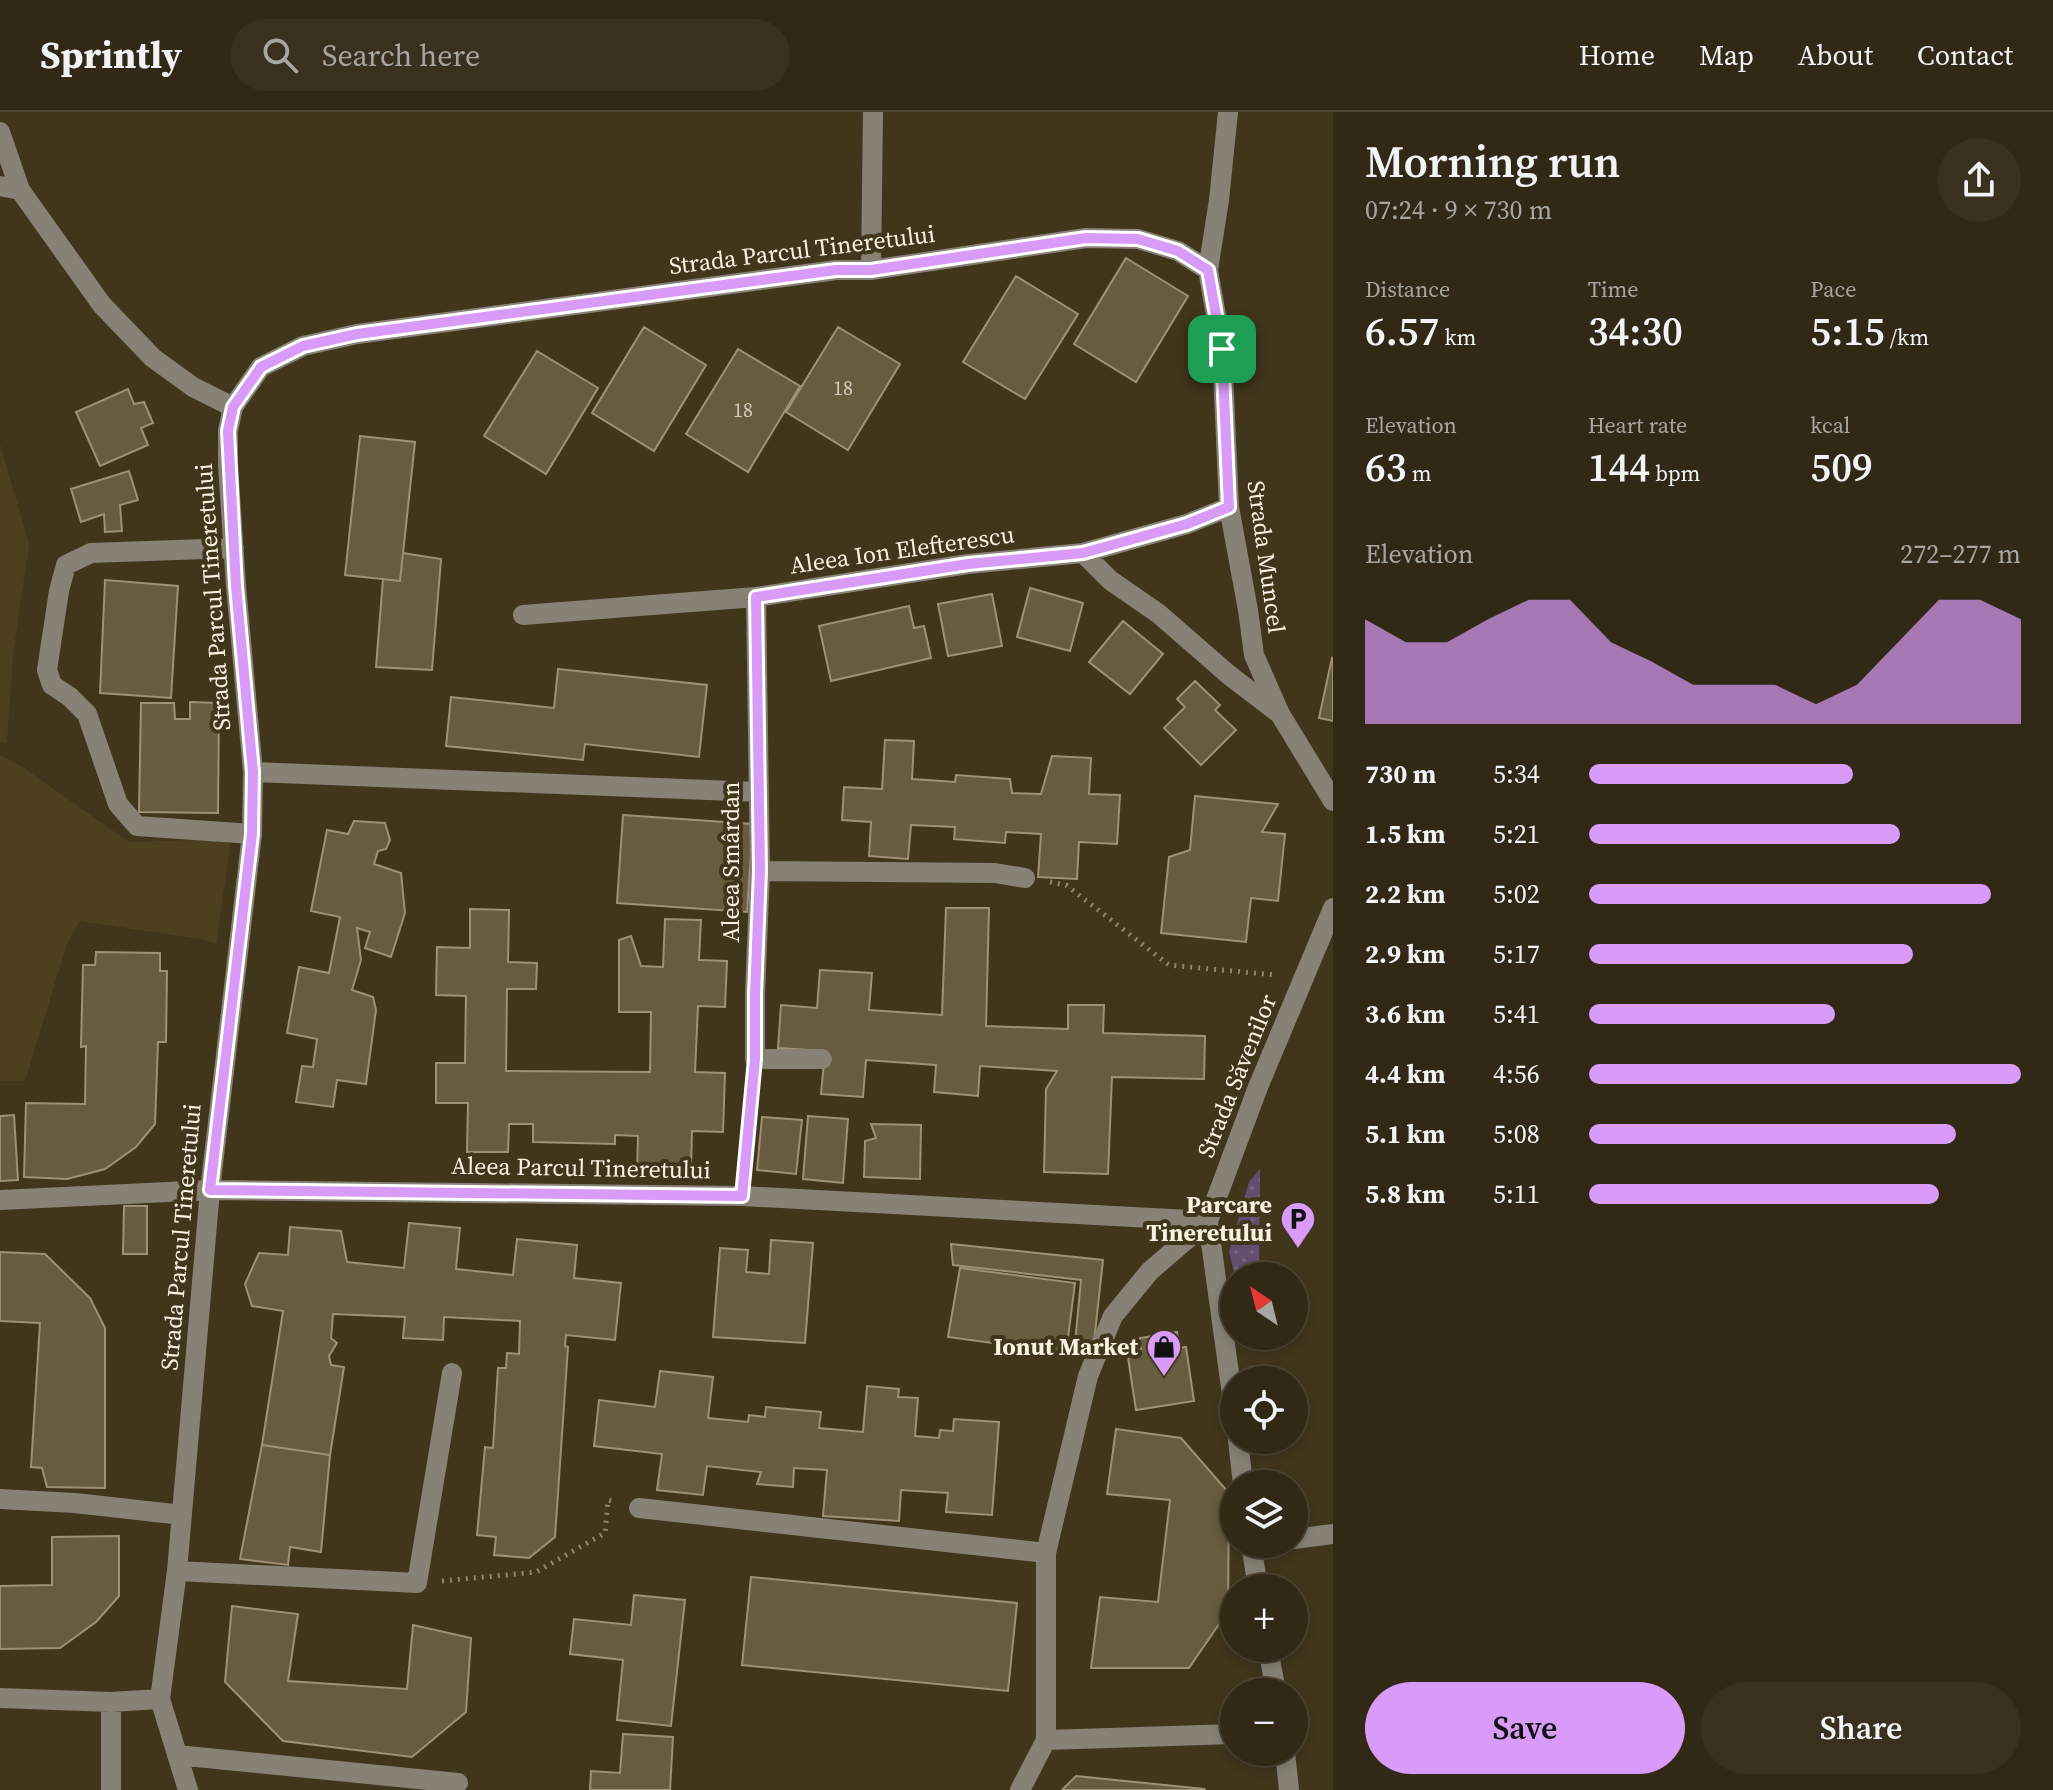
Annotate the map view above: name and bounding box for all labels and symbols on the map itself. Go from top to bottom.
street label: Strada Parcul Tineretului [667,217,937,282]
pin [1188,315,1256,383]
house number: 18 [833,374,853,402]
house number: 18 [733,396,753,424]
street label: Strada Parcul Tineretului [187,462,238,732]
street label: Strada Muncel [1239,479,1294,635]
street label: Aleea Ion Elefterescu [788,517,1016,582]
street label: Aleea Smârdan [714,781,747,943]
street label: Strada Săvenilor [1189,989,1284,1162]
street label: Strada Parcul Tineretului [152,1102,209,1372]
street label: Aleea Parcul Tineretului [451,1149,711,1186]
place label: Parcare Tineretului [1146,1188,1272,1249]
parking icon: Parcare Tineretului [1279,1200,1317,1250]
north arrow [1220,1262,1308,1350]
shop icon: Ionut Market [1145,1328,1183,1378]
place label: Ionut Market [994,1330,1138,1363]

